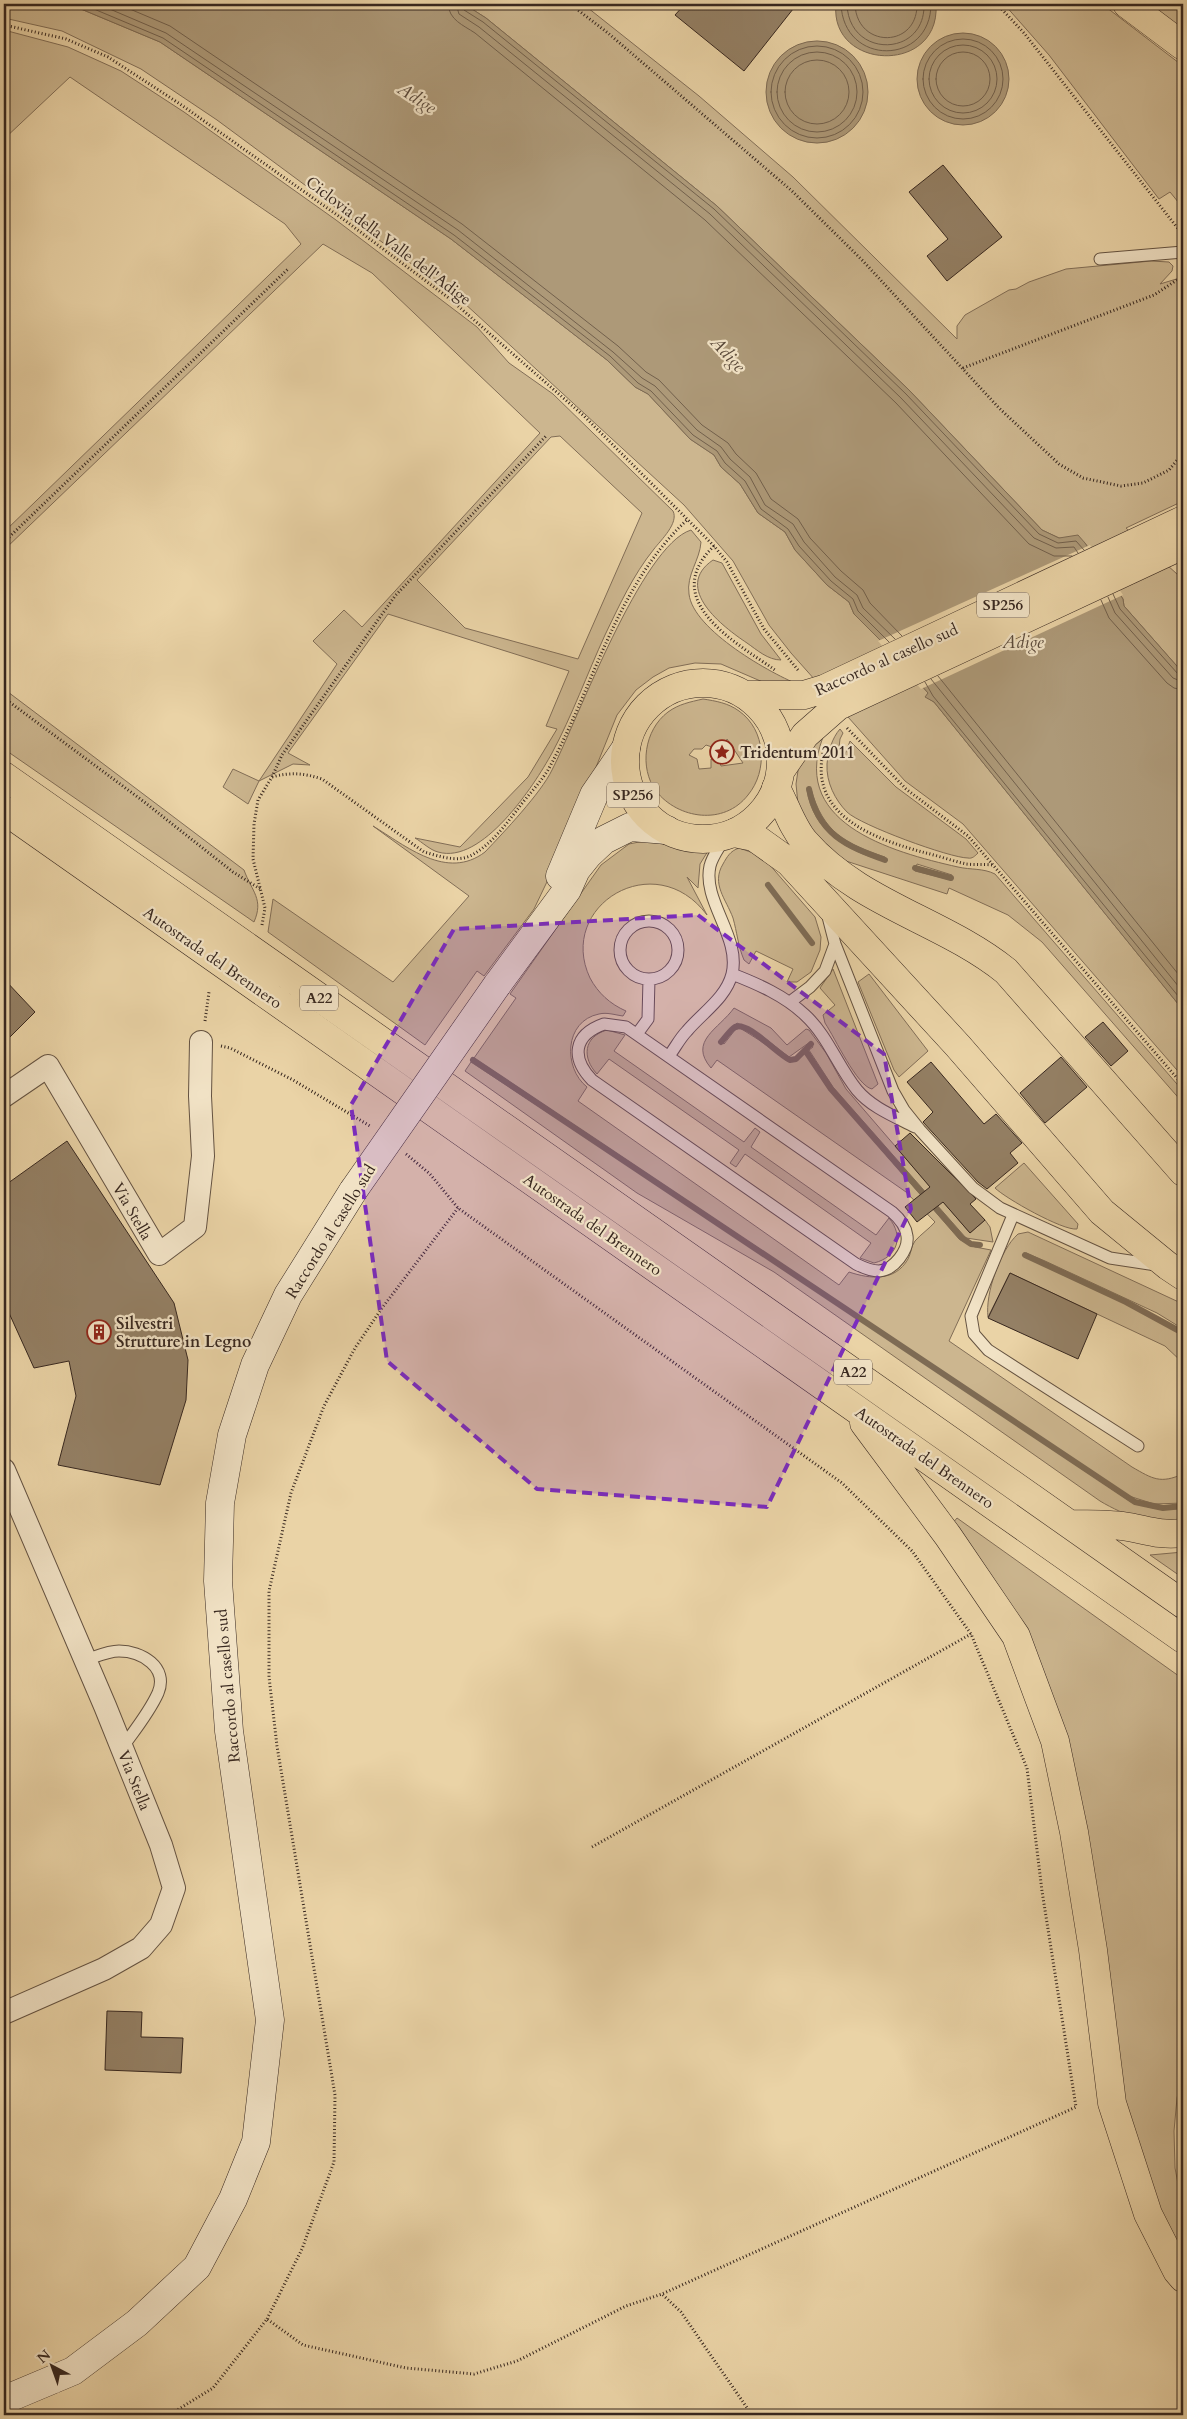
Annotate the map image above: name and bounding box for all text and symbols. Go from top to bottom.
water label: Adige [392,76,442,121]
street label: Ciclovia della Valle dell'Adige [301,171,476,310]
water label: Adige [704,330,752,379]
road number: SP256 [977,592,1029,618]
street label: Raccordo al casello sud [811,618,962,701]
water label: Adige [1001,630,1045,655]
place icon: Tridentum 2011 [709,739,735,765]
place label: Tridentum 2011 [740,742,855,764]
road number: SP256 [607,782,659,808]
street label: Autostrada del Brennero [139,902,287,1014]
road number: A22 [300,986,338,1010]
street label: Raccordo al casello sud [281,1160,381,1303]
street label: Autostrada del Brennero [519,1169,667,1281]
street label: Via Stella [107,1179,157,1244]
place label: Silvestri Strutture in Legno [116,1313,251,1353]
building icon: Silvestri Strutture in Legno [86,1319,112,1345]
road number: A22 [834,1360,872,1384]
street label: Autostrada del Brennero [851,1402,999,1514]
street label: Raccordo al casello sud [210,1608,246,1764]
street label: Via Stella [112,1747,156,1814]
north arrow [28,2342,78,2392]
text: N [33,2345,55,2368]

